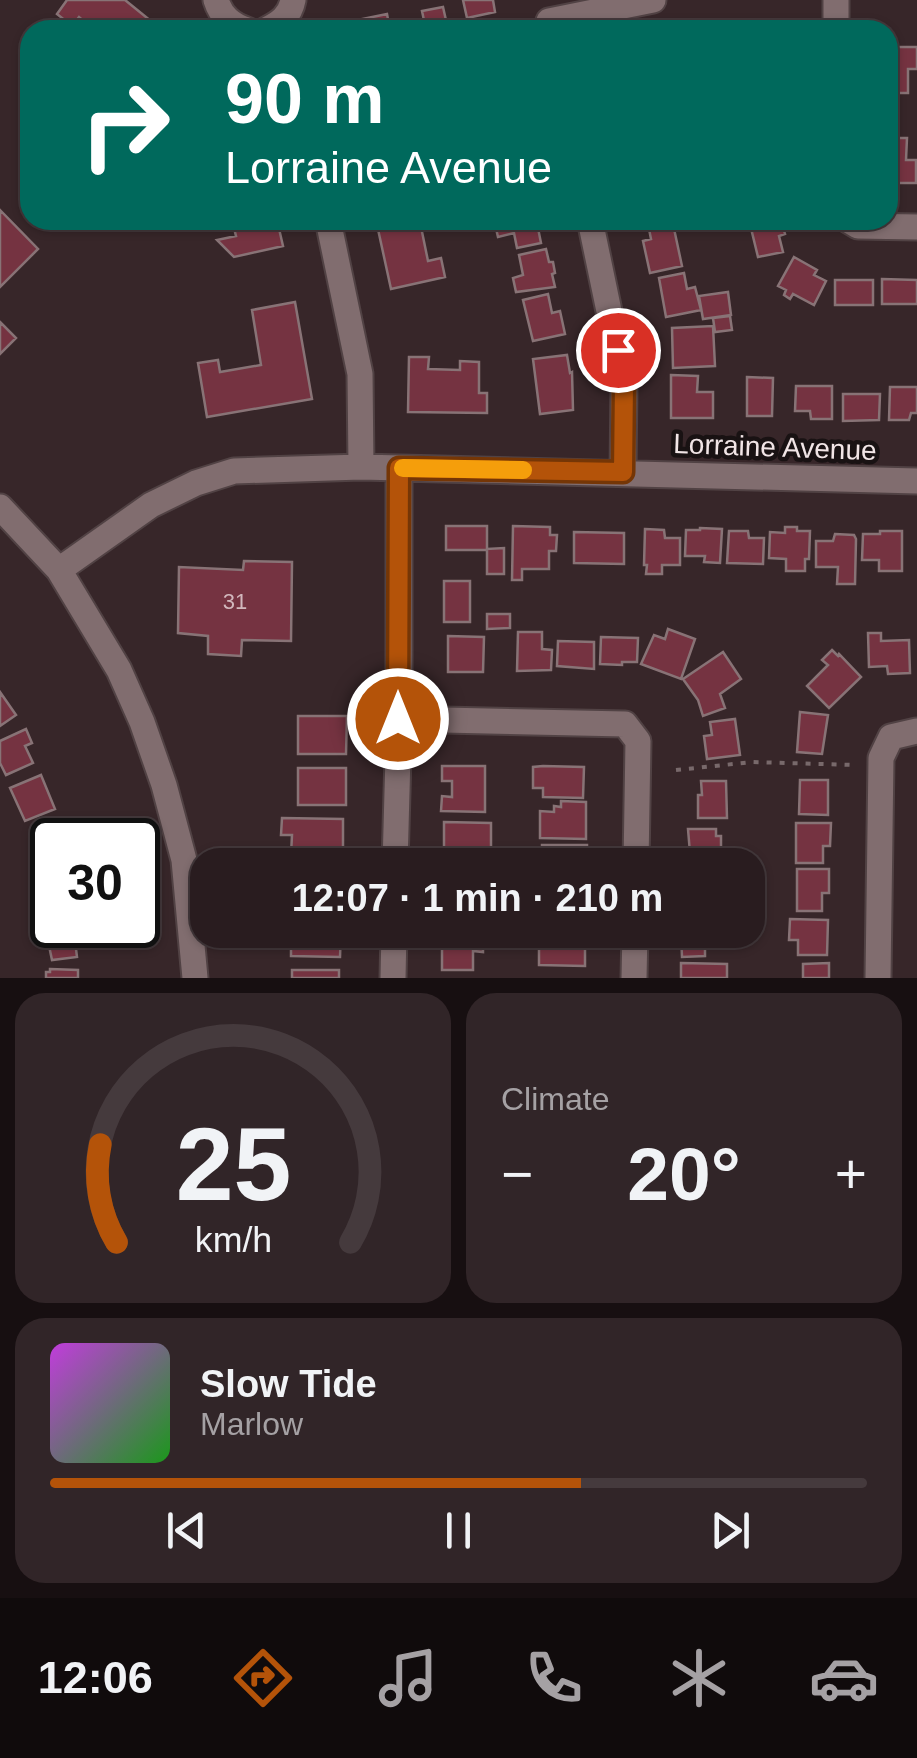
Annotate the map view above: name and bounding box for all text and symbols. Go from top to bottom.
icon: right [60,60,190,190]
text: 90 m [225,60,385,138]
text: Lorraine Avenue [225,142,552,193]
pin [576,308,661,393]
icon: arrive [591,323,646,378]
street label: Lorraine Avenue [673,428,877,466]
house number: 31 [223,589,247,614]
position arrow [346,667,450,771]
speed limit sign: 30 [30,818,160,948]
text: 12:07 · 1 min · 210 m [292,877,663,919]
text: Climate [501,1081,609,1117]
text: 25 [175,1106,291,1222]
text: 20° [627,1132,741,1216]
text: − [501,1143,533,1205]
text: + [835,1143,867,1205]
text: km/h [194,1220,272,1260]
text: Slow Tide [200,1363,377,1405]
text: Marlow [200,1406,303,1442]
icon: previous [159,1503,214,1558]
icon: pause [431,1503,486,1558]
icon: next [703,1503,758,1558]
icon: directions [228,1643,298,1713]
icon: music [373,1643,443,1713]
icon: phone [519,1643,589,1713]
icon: climate [664,1643,734,1713]
icon: car [809,1643,879,1713]
text: 12:06 [38,1652,153,1703]

